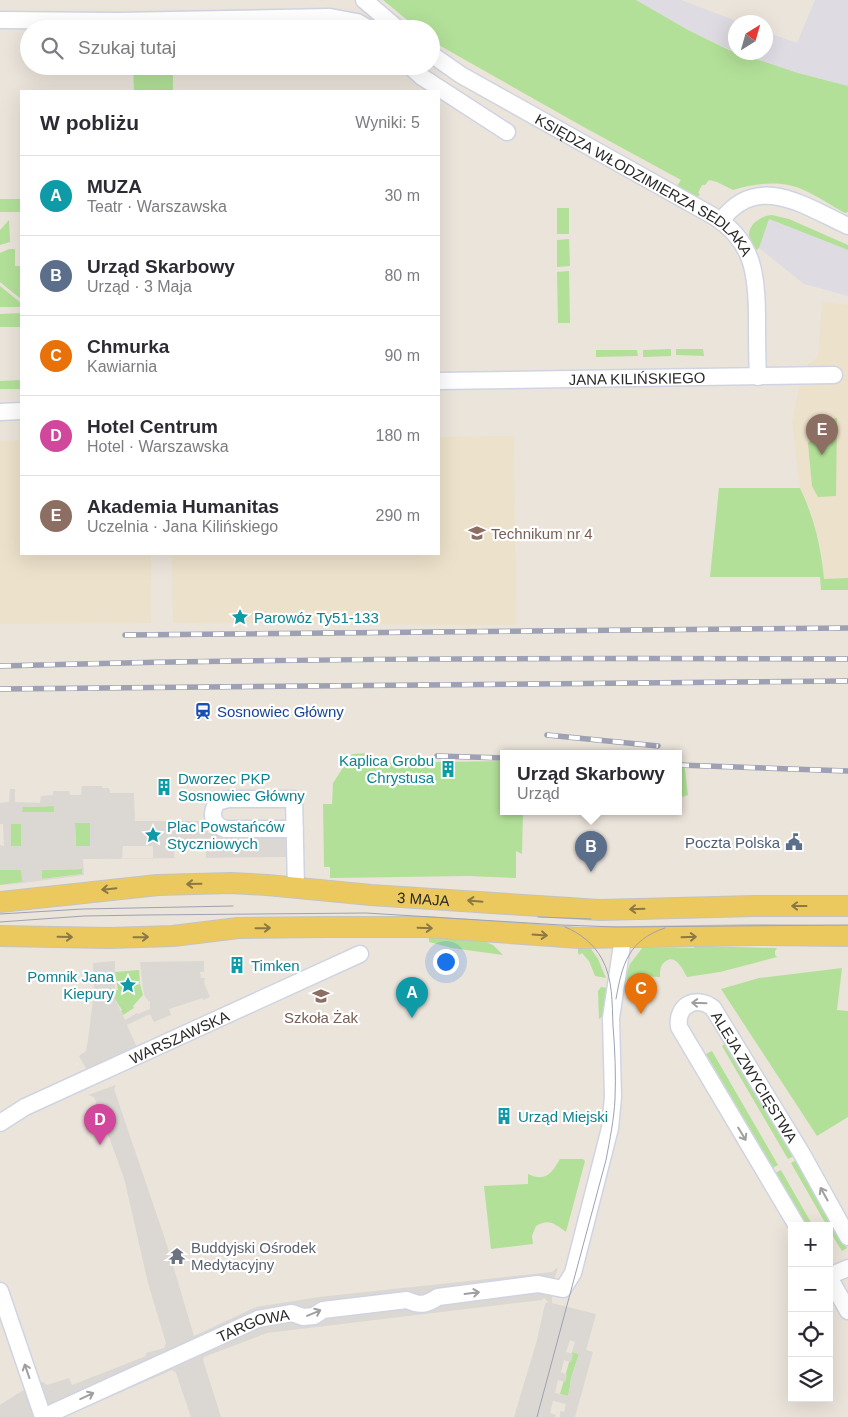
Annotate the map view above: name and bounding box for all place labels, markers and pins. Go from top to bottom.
pin: E [806,414,838,455]
school or university icon: Technikum nr 4 [467,523,487,543]
place label: Technikum nr 4 [491,525,593,542]
place icon: Parowóz Ty51-133 [230,607,250,627]
place label: Parowóz Ty51-133 [254,609,379,626]
station icon: Sosnowiec Główny [193,701,213,721]
place label: Sosnowiec Główny [217,703,344,720]
place label: Kaplica Grobu Chrystusa [339,752,435,786]
building icon: Kaplica Grobu Chrystusa [438,759,458,779]
place label: Dworzec PKP Sosnowiec Główny [178,770,305,804]
building icon: Dworzec PKP Sosnowiec Główny [154,777,174,797]
place label: Plac Powstańców Styczniowych [167,818,285,852]
place icon: Plac Powstańców Styczniowych [143,825,163,845]
pin: B [575,831,607,872]
public building icon: Poczta Polska [784,832,804,852]
place label: Poczta Polska [685,834,781,851]
building icon: Timken [227,955,247,975]
place label: Timken [251,957,300,974]
place label: Pomnik Jana Kiepury [27,968,115,1002]
pin: C [625,973,657,1014]
place icon: Pomnik Jana Kiepury [118,975,138,995]
pin: A [396,977,428,1018]
school or university icon: Szkoła Żak [311,986,331,1006]
place label: Szkoła Żak [284,1009,359,1026]
pin: D [84,1104,116,1145]
building icon: Urząd Miejski [494,1106,514,1126]
place label: Urząd Miejski [518,1108,608,1125]
place label: Buddyjski Ośrodek Medytacyjny [191,1239,317,1273]
temple icon: Buddyjski Ośrodek Medytacyjny [167,1246,187,1266]

